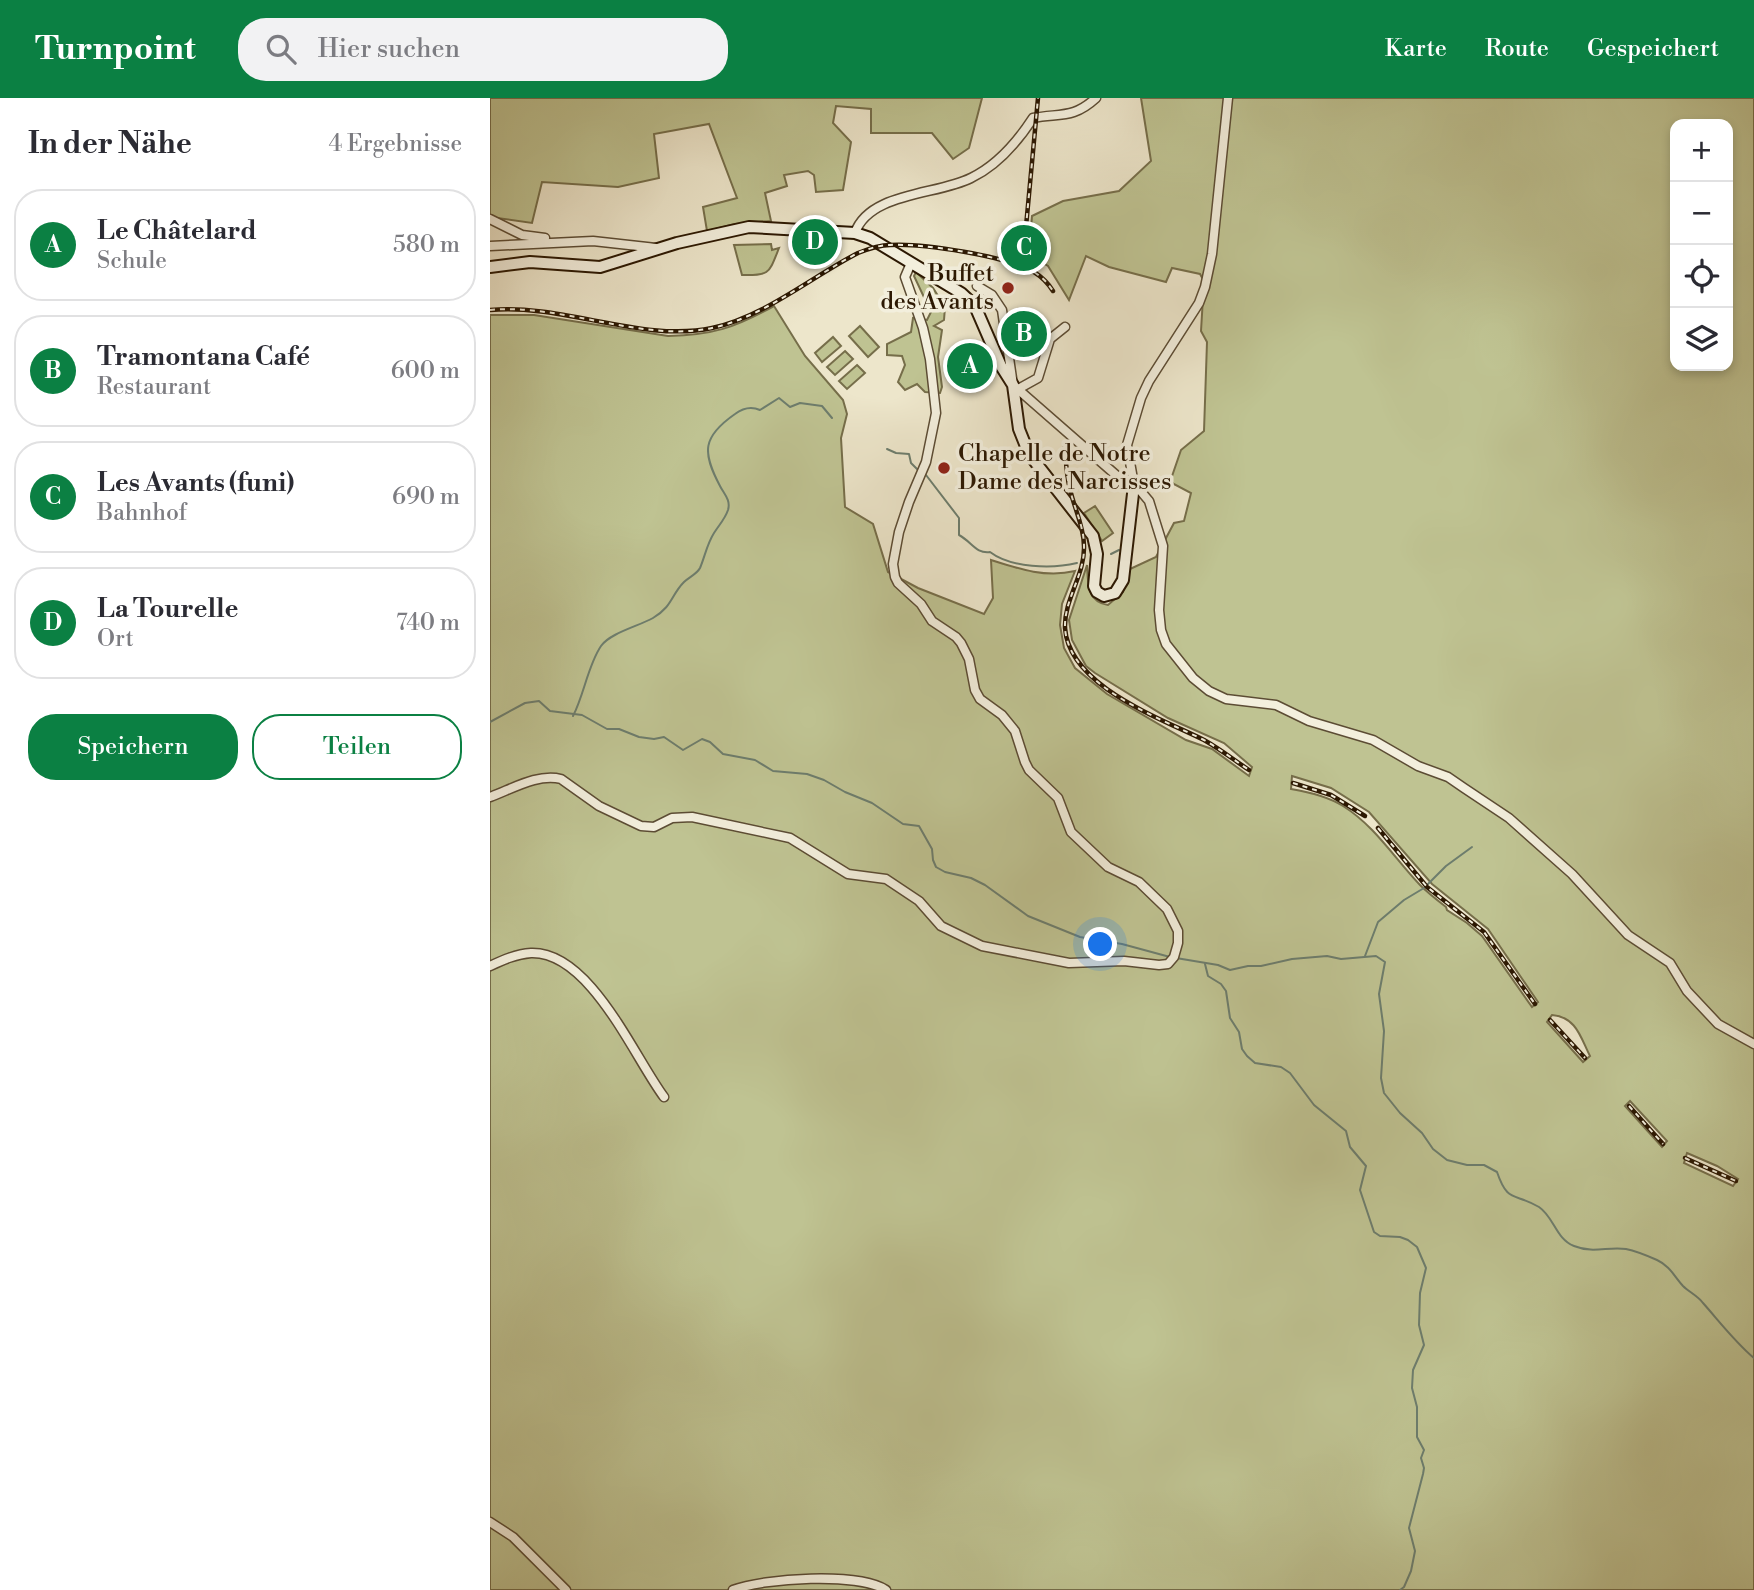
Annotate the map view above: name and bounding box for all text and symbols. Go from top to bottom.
search box [238,18,728,81]
text: Turnpoint [35,29,196,70]
icon: search [262,30,300,68]
text: Hier suchen [318,33,460,65]
text: Karte [1385,34,1447,64]
text: Route [1485,34,1549,64]
text: Gespeichert [1587,34,1719,64]
map controls [1670,119,1733,371]
button: + [1670,119,1733,182]
text: In der Nähe [28,125,192,163]
text: 4 Ergebnisse [329,130,462,158]
button: − [1670,182,1733,245]
text: Le Châtelard [97,215,257,247]
pin: D [792,216,838,268]
pin: C [1001,222,1047,274]
text: A [45,231,61,259]
text: 580 m [393,231,460,259]
button: locate [1670,245,1733,308]
text: Schule [97,247,167,275]
place label: Buffet des Avants [880,259,994,317]
marker: Buffet des Avants [1000,280,1016,296]
pin: B [1001,308,1047,360]
button: layers [1670,308,1733,371]
pin: A [947,340,993,392]
text: Tramontana Café [97,341,310,373]
text: B [44,357,62,385]
text: 600 m [391,357,460,385]
text: Restaurant [97,373,211,401]
place label: Chapelle de Notre Dame des Narcisses [958,439,1171,497]
marker: Chapelle de Notre Dame des Narcisses [936,460,952,476]
text: Les Avants (funi) [97,467,294,499]
text: C [45,483,61,511]
text: 690 m [392,483,460,511]
text: Bahnhof [97,499,187,527]
text: La Tourelle [97,593,239,625]
text: D [44,609,62,637]
text: 740 m [396,609,460,637]
text: Ort [97,625,134,653]
button: Speichern [28,714,238,780]
button: Teilen [252,714,462,780]
your location [1083,927,1117,961]

